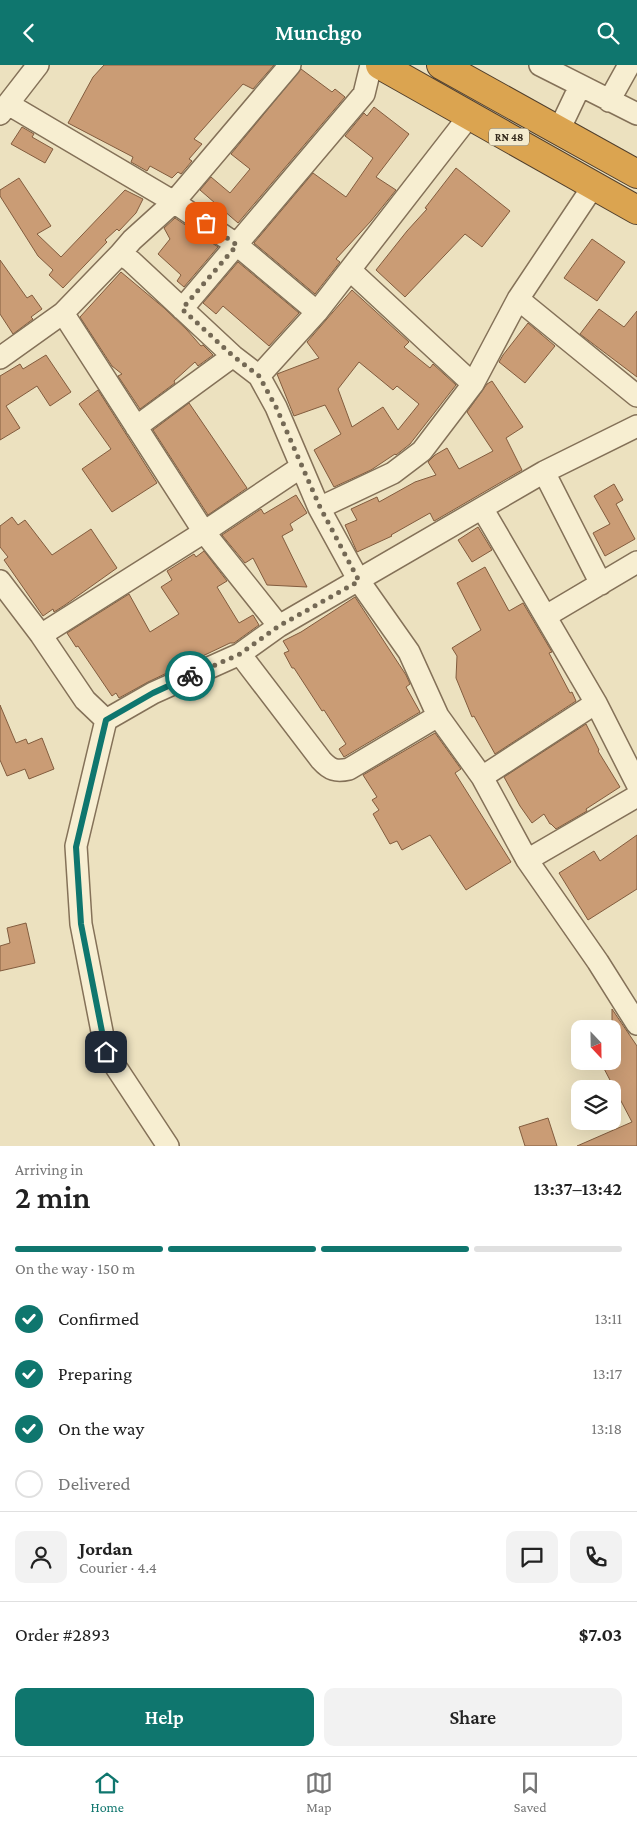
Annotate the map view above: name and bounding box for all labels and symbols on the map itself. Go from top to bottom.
road number: RN 48 [489,129,529,145]
pin [185,202,227,244]
courier [165,651,215,701]
north arrow [571,1020,621,1070]
pin [85,1031,127,1073]

